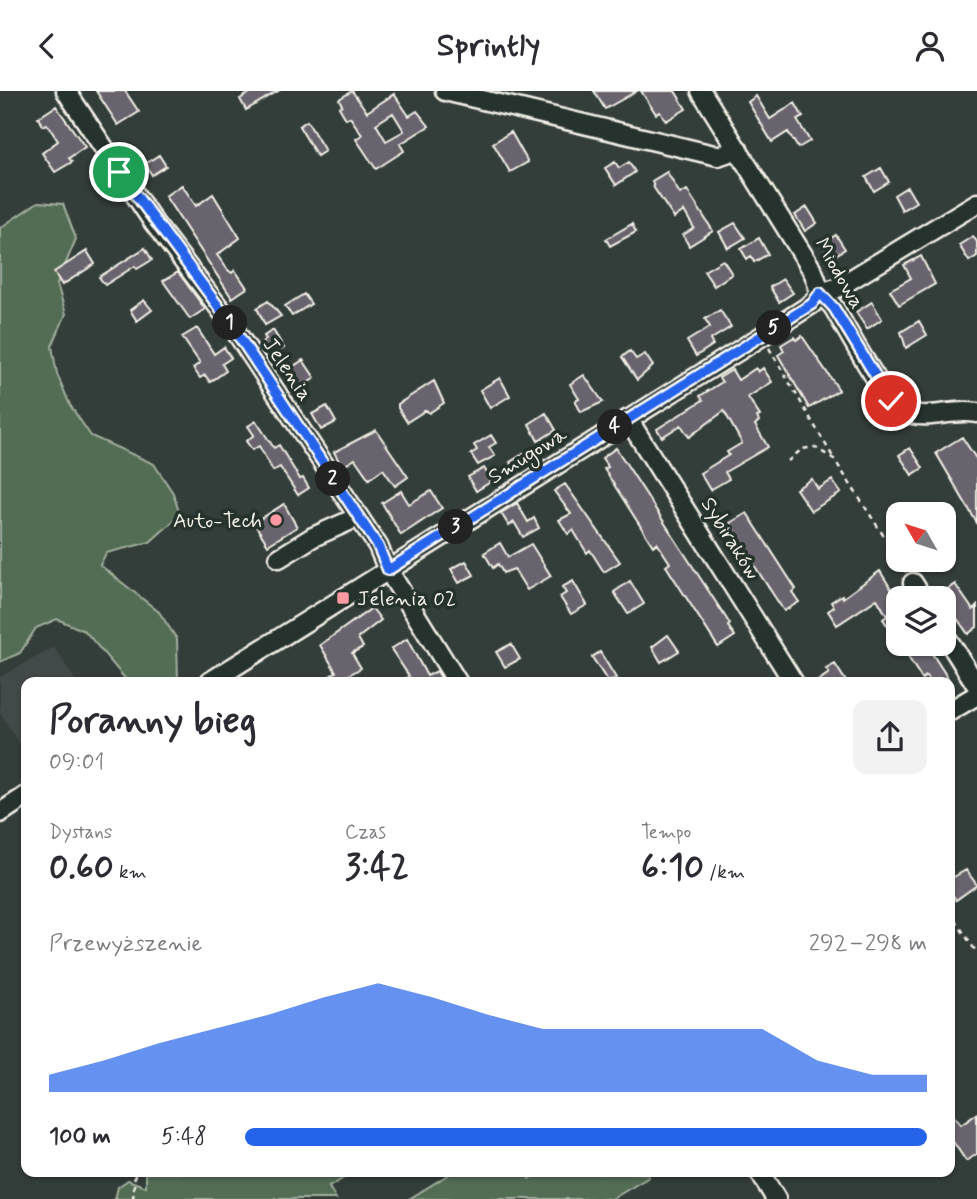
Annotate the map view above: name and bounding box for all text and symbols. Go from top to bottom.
text: Sprintly [437,25,540,67]
icon: back [28,27,66,65]
icon: person [911,27,949,65]
pin [89,142,149,202]
icon: arrive [100,153,138,191]
street label: Miodowa [808,233,871,314]
pin: 1 [212,306,247,341]
text: 1 [225,310,234,335]
pin: 5 [756,310,792,345]
text: 5 [768,315,779,340]
street label: Jelenia [256,332,319,407]
pin [861,371,921,431]
icon: check [872,382,910,420]
pin: 4 [598,409,632,445]
text: 4 [609,414,620,439]
street label: Smugowa [483,421,573,492]
pin: 2 [316,461,350,497]
text: 2 [328,466,337,491]
street label: Sybiraków [694,492,766,585]
north arrow [886,502,956,572]
map controls [886,502,956,656]
place label: Auto-Tech [173,507,262,535]
pin: 3 [438,509,474,544]
marker: Auto-Tech [268,512,284,528]
text: 3 [451,514,460,539]
place label: Jelenia 02 [357,585,456,613]
button: layers [886,586,956,656]
marker: Jelenia 02 [335,590,351,606]
text: Poranny bieg [49,697,256,746]
button: share [853,700,927,774]
text: 09:01 [49,748,104,778]
text: Dystans [49,820,112,845]
text: Czas [345,820,386,845]
text: Tempo [641,820,691,845]
text: 0.60 [49,845,114,891]
text: 3:42 [345,845,409,891]
text: 6:10 [641,845,704,891]
text: km [114,860,147,885]
text: /km [704,860,745,885]
text: Przewyższenie [49,929,202,959]
text: 292–298 m [809,929,927,959]
text: 100 m [49,1122,111,1152]
text: 5:48 [161,1122,207,1152]

